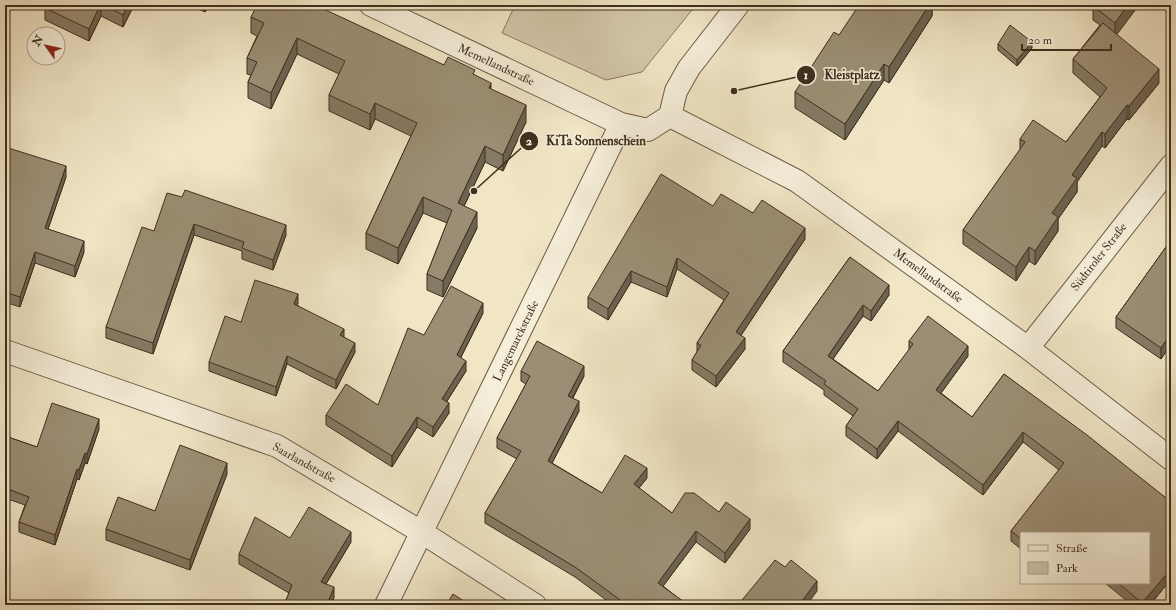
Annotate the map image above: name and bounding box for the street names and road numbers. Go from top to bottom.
street label: Memellandstraße [455,41,537,89]
street label: Südtiroler Straße [1068,220,1130,294]
street label: Memellandstraße [890,246,966,306]
street label: Langemarckstraße [490,298,542,384]
street label: Saarlandstraße [270,439,338,487]

